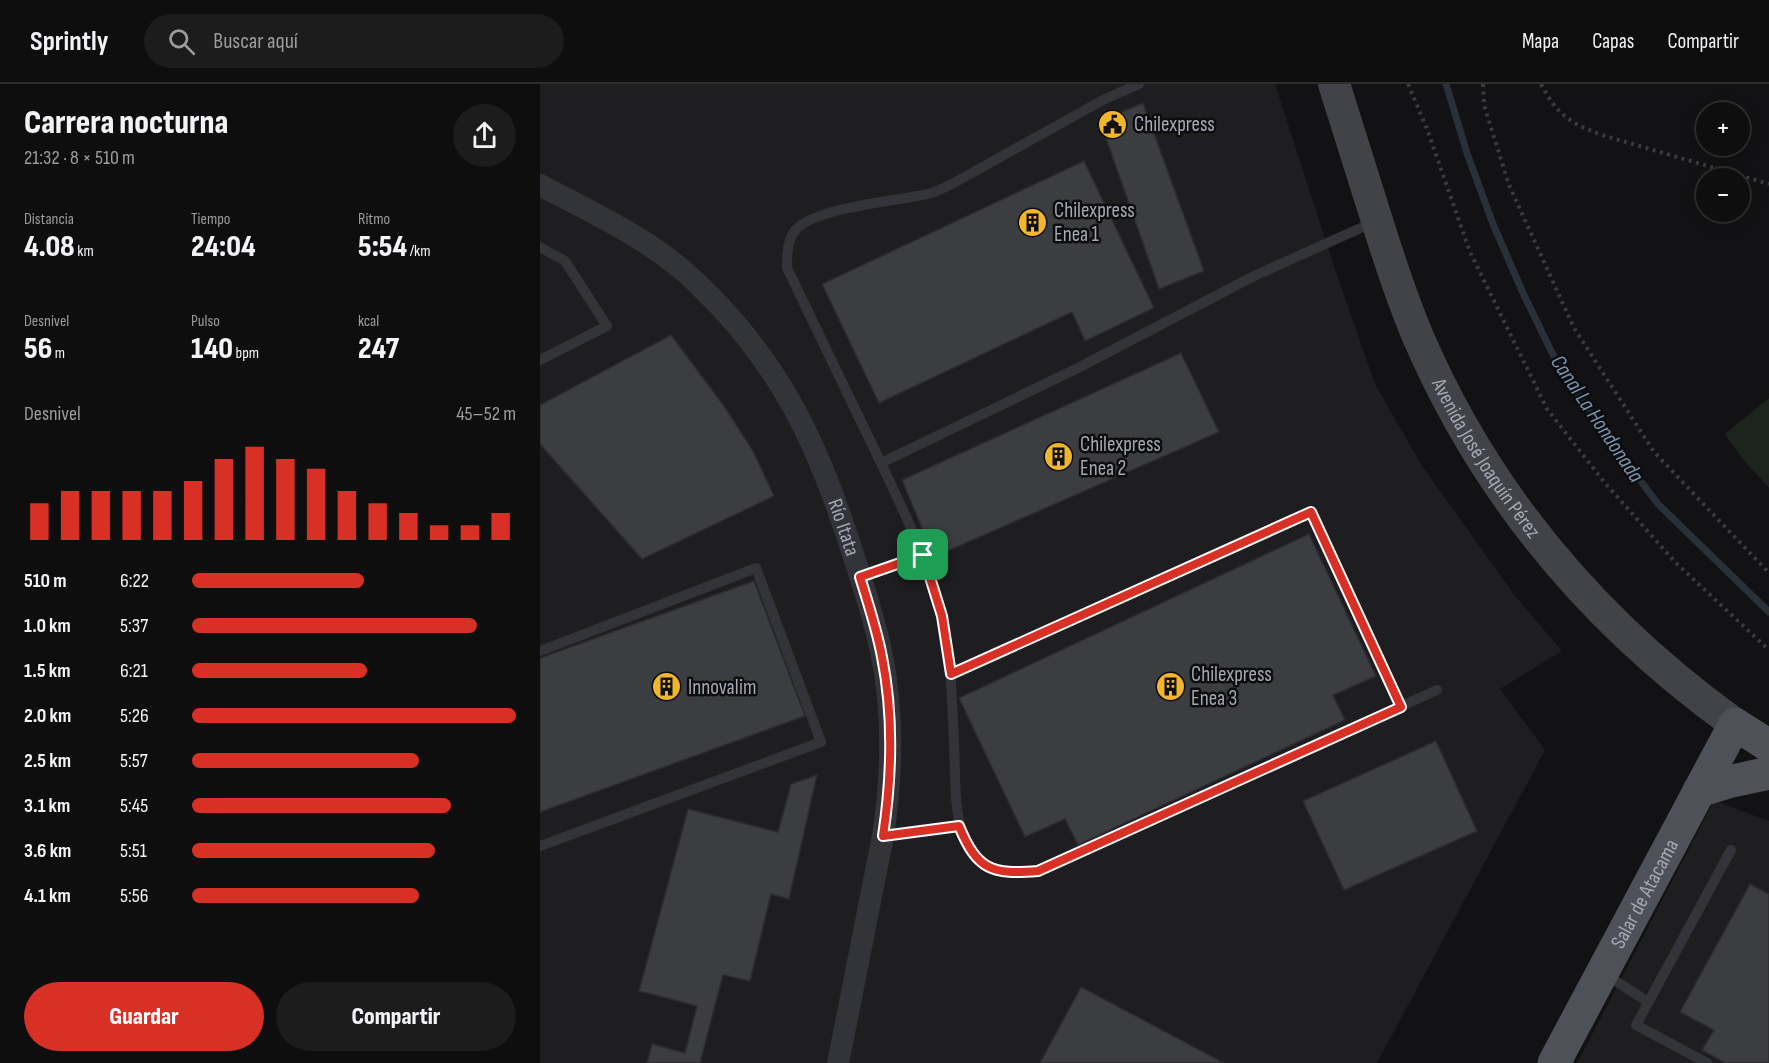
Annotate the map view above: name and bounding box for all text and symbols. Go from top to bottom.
search box [144,14,564,68]
text: Sprintly [30,25,108,58]
icon: search [165,25,198,58]
text: Buscar aquí [213,28,298,55]
text: Mapa [1522,29,1559,54]
text: Capas [1592,29,1634,54]
text: Compartir [1667,29,1739,54]
map controls [1696,102,1750,222]
button: + [1696,102,1750,156]
text: Carrera nocturna [24,103,228,143]
button: share [453,104,516,167]
public building icon: Chilexpress [1097,108,1129,140]
place label: Chilexpress [1134,112,1215,137]
text: 21:32 · 8 × 510 m [24,146,135,170]
button: − [1696,168,1750,222]
place label: Chilexpress Enea 1 [1054,198,1135,247]
building icon: Chilexpress Enea 1 [1017,206,1049,238]
text: Distancia [24,210,74,229]
text: Tiempo [191,210,230,229]
text: Ritmo [358,210,390,229]
text: 4.08 [24,229,75,265]
text: 24:04 [191,229,256,265]
text: 5:54 [358,229,407,265]
text: km [75,242,94,261]
text: /km [407,242,430,261]
text: Desnivel [24,312,69,331]
text: Pulso [191,312,220,331]
text: kcal [358,312,379,331]
text: 56 [24,331,52,367]
text: 140 [191,331,233,367]
text: 247 [358,331,399,367]
text: m [52,344,65,363]
text: bpm [233,344,259,363]
water label: Canal La Hondonada [1544,350,1649,488]
street label: Avenida José Joaquín Pérez [1426,373,1546,544]
text: Desnivel [24,402,81,426]
text: 45–52 m [456,402,516,426]
place label: Chilexpress Enea 2 [1080,432,1161,481]
building icon: Chilexpress Enea 2 [1043,440,1075,472]
street label: Río Itata [822,495,865,559]
pin [897,529,948,580]
icon: arrive [906,538,939,571]
text: 510 m [24,569,67,593]
text: 6:22 [120,569,149,593]
text: 1.0 km [24,614,71,638]
text: 5:37 [120,614,148,638]
text: 1.5 km [24,659,70,683]
text: 6:21 [120,659,148,683]
place label: Chilexpress Enea 3 [1191,662,1272,711]
building icon: Chilexpress Enea 3 [1154,670,1186,702]
building icon: Innovalim [651,671,683,703]
place label: Innovalim [688,675,756,700]
text: 2.0 km [24,704,71,728]
text: 5:26 [120,704,149,728]
text: 2.5 km [24,749,71,773]
text: 5:57 [120,749,148,773]
text: 3.1 km [24,794,70,818]
text: 5:45 [120,794,148,818]
street label: Salar de Atacama [1606,835,1684,953]
text: 3.6 km [24,839,71,863]
text: 5:51 [120,839,147,863]
text: 4.1 km [24,884,71,908]
text: 5:56 [120,884,149,908]
button: Guardar [24,982,264,1051]
button: Compartir [276,982,516,1051]

